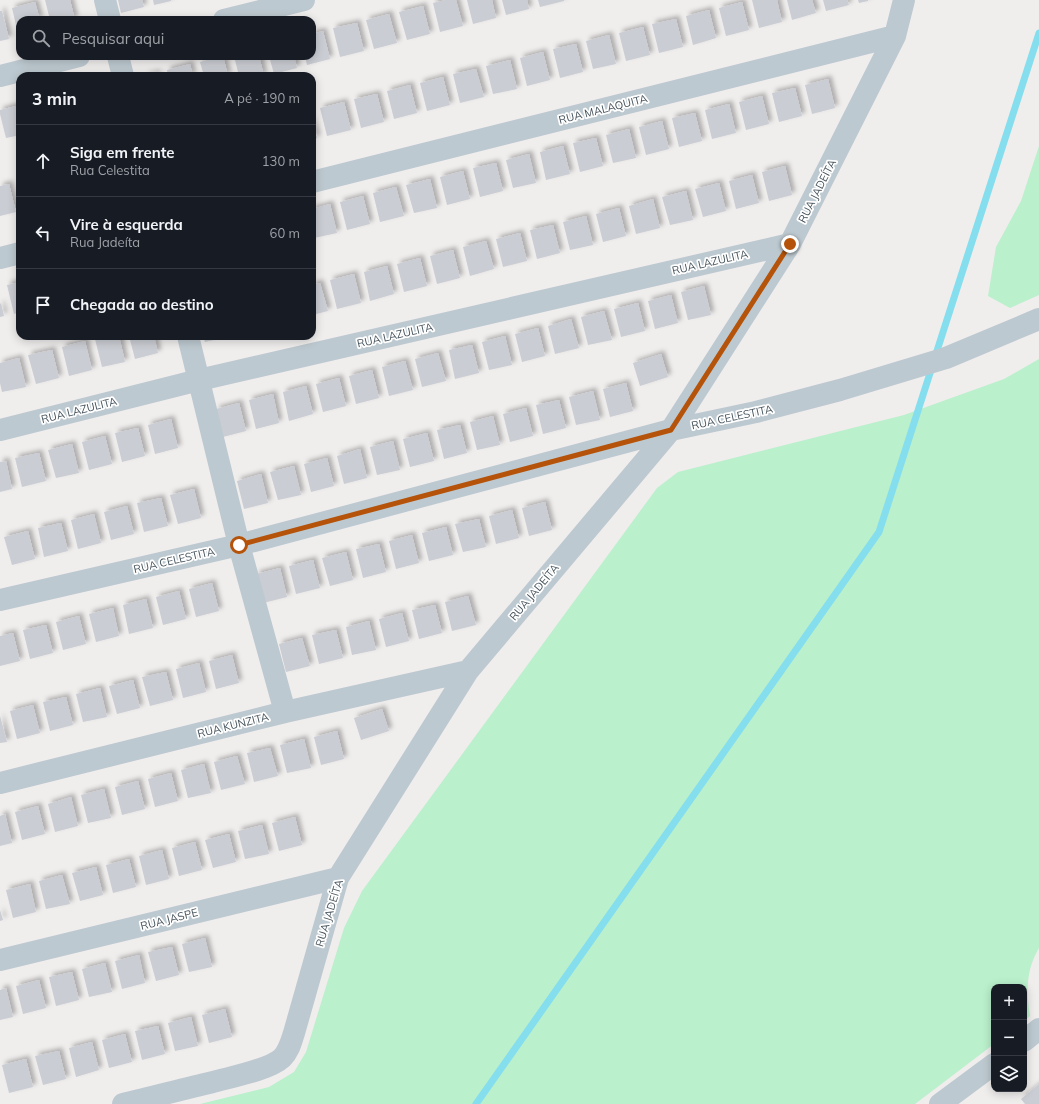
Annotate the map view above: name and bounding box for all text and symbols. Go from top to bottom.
search box [16,16,316,60]
icon: search [30,27,52,49]
text: Pesquisar aqui [62,29,164,48]
text: 3 min [32,88,77,109]
text: A pé · 190 m [224,90,300,106]
street label: RUA MALAQUITA [557,91,649,127]
text: Siga em frente [70,143,175,162]
icon: ahead [32,150,54,172]
text: 130 m [262,153,300,169]
street label: RUA JADEÍTA [795,157,839,225]
text: Rua Celestita [70,162,150,178]
text: Vire à esquerda [70,215,183,234]
icon: left [32,222,54,244]
text: 60 m [270,225,300,241]
text: Rua Jadeíta [70,234,140,250]
route end [781,235,799,253]
street label: RUA LAZULITA [671,246,749,278]
icon: arrive [32,294,54,316]
text: Chegada ao destino [70,295,214,314]
street label: RUA LAZULITA [356,319,434,351]
street label: RUA LAZULITA [40,394,118,426]
street label: RUA CELESTITA [690,402,774,432]
route start [230,536,248,554]
street label: RUA CELESTITA [132,544,216,576]
street label: RUA JADEÍTA [506,561,562,623]
street label: RUA KUNZITA [196,709,270,741]
street label: RUA JADEÍTA [312,878,346,948]
street label: RUA JASPE [139,905,199,933]
map controls [991,984,1027,1092]
button: + [991,984,1027,1020]
button: − [991,1020,1027,1056]
button: layers [991,1056,1027,1092]

